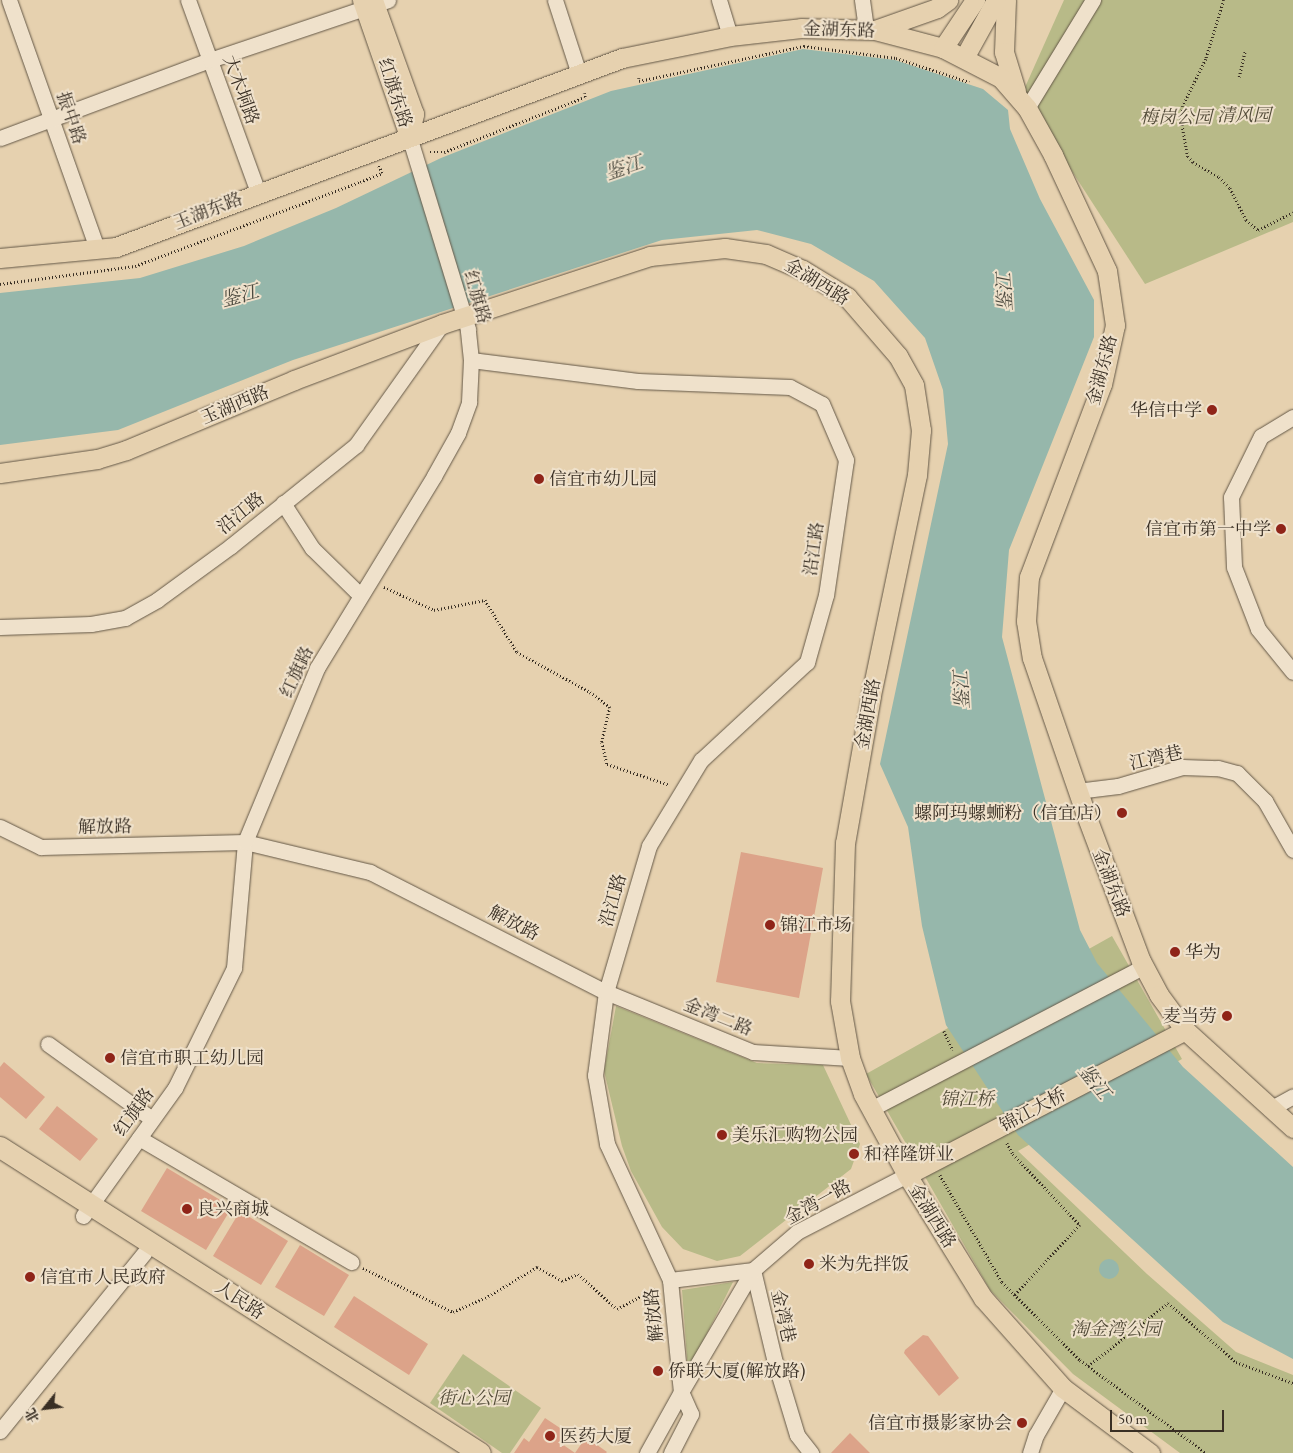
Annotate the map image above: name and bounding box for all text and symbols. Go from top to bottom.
street label: 金湖东路 [803,18,875,42]
street label: 大木垌路 [219,52,263,128]
street label: 红旗东路 [374,55,416,131]
street label: 振中路 [52,89,90,147]
park label: 清风园 [1217,104,1271,126]
park label: 梅岗公园 [1140,106,1212,128]
water label: 鉴江 [602,151,646,185]
street label: 玉湖东路 [171,188,245,234]
street label: 金湖西路 [781,254,853,310]
street label: 红旗路 [459,268,495,326]
water label: 鉴江 [993,272,1017,312]
water label: 鉴江 [219,280,261,312]
street label: 金湖东路 [1082,332,1122,408]
street label: 玉湖西路 [198,381,272,429]
place label: 华信中学 [1130,399,1202,421]
marker: 华信中学 [1206,404,1218,416]
place label: 信宜市幼儿园 [549,468,657,490]
marker: 信宜市幼儿园 [533,473,545,485]
street label: 沿江路 [213,488,269,538]
place label: 信宜市第一中学 [1145,518,1271,540]
street label: 沿江路 [800,521,828,577]
marker: 信宜市第一中学 [1275,523,1287,535]
street label: 红旗路 [276,643,318,701]
water label: 鉴江 [950,670,974,710]
street label: 金湖西路 [851,677,885,751]
street label: 江湾巷 [1127,741,1185,775]
place label: 螺阿玛螺蛳粉（信宜店） [914,802,1112,824]
marker: 螺阿玛螺蛳粉（信宜店） [1116,807,1128,819]
street label: 解放路 [78,816,132,838]
street label: 金湖东路 [1088,846,1134,920]
street label: 沿江路 [595,871,631,929]
street label: 解放路 [485,901,543,945]
place label: 锦江市场 [780,914,852,936]
marker: 锦江市场 [764,919,776,931]
place label: 华为 [1185,941,1221,963]
marker: 华为 [1169,946,1181,958]
street label: 金湾二路 [681,994,755,1040]
place label: 麦当劳 [1163,1005,1217,1027]
marker: 麦当劳 [1221,1010,1233,1022]
place label: 信宜市职工幼儿园 [120,1047,264,1069]
marker: 信宜市职工幼儿园 [104,1052,116,1064]
water label: 鉴江 [1073,1060,1115,1104]
street label: 红旗路 [109,1084,159,1140]
street label: 锦江大桥 [996,1084,1070,1136]
park label: 锦江桥 [940,1088,994,1110]
place label: 美乐汇购物公园 [732,1124,858,1146]
marker: 美乐汇购物公园 [716,1129,728,1141]
place label: 和祥隆饼业 [864,1143,954,1165]
marker: 和祥隆饼业 [848,1148,860,1160]
street label: 金湾一路 [781,1175,855,1229]
street label: 金湖西路 [904,1180,960,1252]
place label: 良兴商城 [197,1198,269,1220]
marker: 良兴商城 [181,1203,193,1215]
place label: 米为先拌饭 [819,1253,909,1275]
marker: 米为先拌饭 [803,1258,815,1270]
place label: 信宜市人民政府 [40,1266,166,1288]
marker: 信宜市人民政府 [24,1271,36,1283]
street label: 人民路 [211,1276,269,1324]
street label: 解放路 [640,1287,668,1343]
street label: 金湾巷 [766,1287,800,1345]
park label: 淘金湾公园 [1071,1318,1161,1340]
place label: 侨联大厦(解放路) [668,1360,805,1382]
marker: 侨联大厦(解放路) [652,1365,664,1377]
north arrow [20,1383,70,1433]
park label: 街心公园 [438,1387,510,1409]
scale bar [1113,1400,1227,1432]
text: 北 [21,1405,43,1426]
text: 50 m [1118,1409,1147,1428]
place label: 信宜市摄影家协会 [868,1412,1012,1434]
marker: 信宜市摄影家协会 [1016,1417,1028,1429]
place label: 医药大厦 [560,1425,632,1447]
marker: 医药大厦 [544,1430,556,1442]

